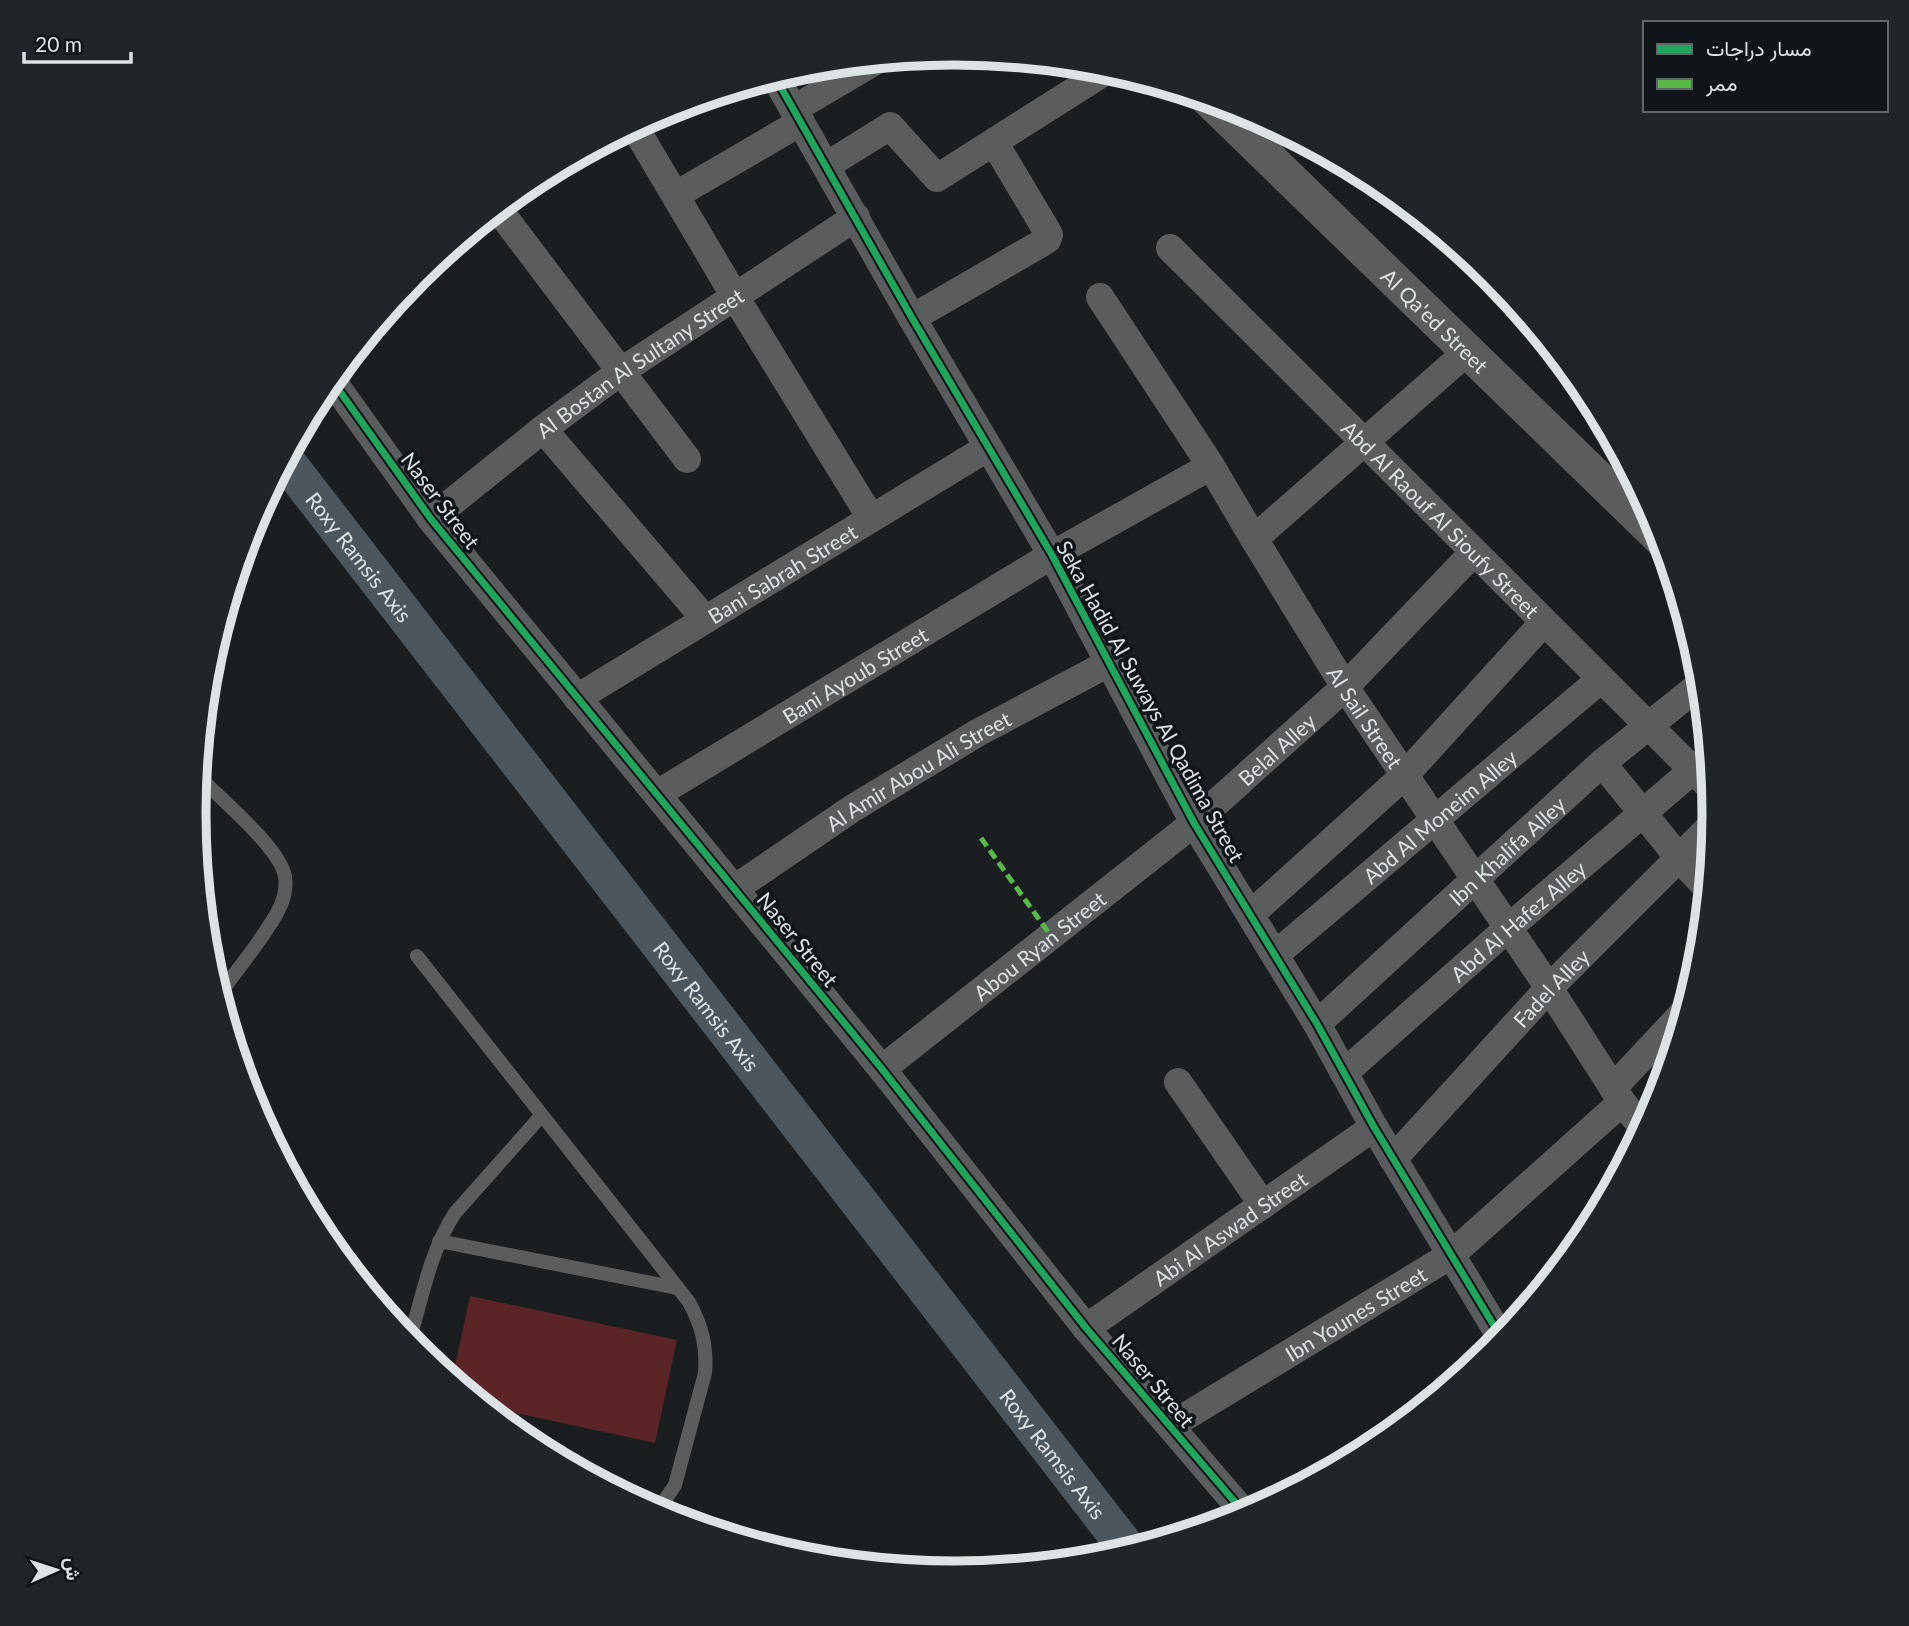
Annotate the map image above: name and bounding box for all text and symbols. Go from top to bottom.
scale bar [24,21,131,65]
legend [1643,21,1888,112]
text: 20 m [35,31,82,56]
text: مسار دراجات [1706,35,1812,62]
text: ممر [1705,70,1737,97]
street label: Al Qa'ed Street [1377,263,1494,378]
street label: Al Bostan Al Sultany Street [531,282,748,442]
street label: Abd Al Raouf Al Sioufy Street [1337,415,1545,623]
street label: Naser Street [397,447,486,554]
street label: Roxy Ramsis Axis [302,487,418,626]
street label: Bani Sabrah Street [703,518,861,628]
street label: Seka Hadid Al Suways Al Qadima Street [1052,536,1250,866]
street label: Bani Ayoub Street [777,621,932,728]
street label: Al Sail Street [1323,662,1409,773]
street label: Al Amir Abou Ali Street [821,705,1015,836]
street label: Belal Alley [1232,708,1320,790]
street label: Abd Al Moneim Alley [1357,744,1521,888]
street label: Ibn Khalifa Alley [1443,791,1570,910]
street label: Abd Al Hafez Alley [1445,855,1591,986]
street label: Abou Ryan Street [968,885,1110,1005]
street label: Naser Street [752,887,844,992]
street label: Roxy Ramsis Axis [649,936,765,1076]
street label: Fadel Alley [1507,943,1594,1032]
street label: Abi Al Aswad Street [1148,1165,1312,1290]
street label: Ibn Younes Street [1280,1260,1431,1366]
street label: Naser Street [1108,1328,1201,1432]
street label: Roxy Ramsis Axis [995,1383,1112,1523]
north arrow [21,1535,91,1605]
text: ش [60,1557,86,1581]

